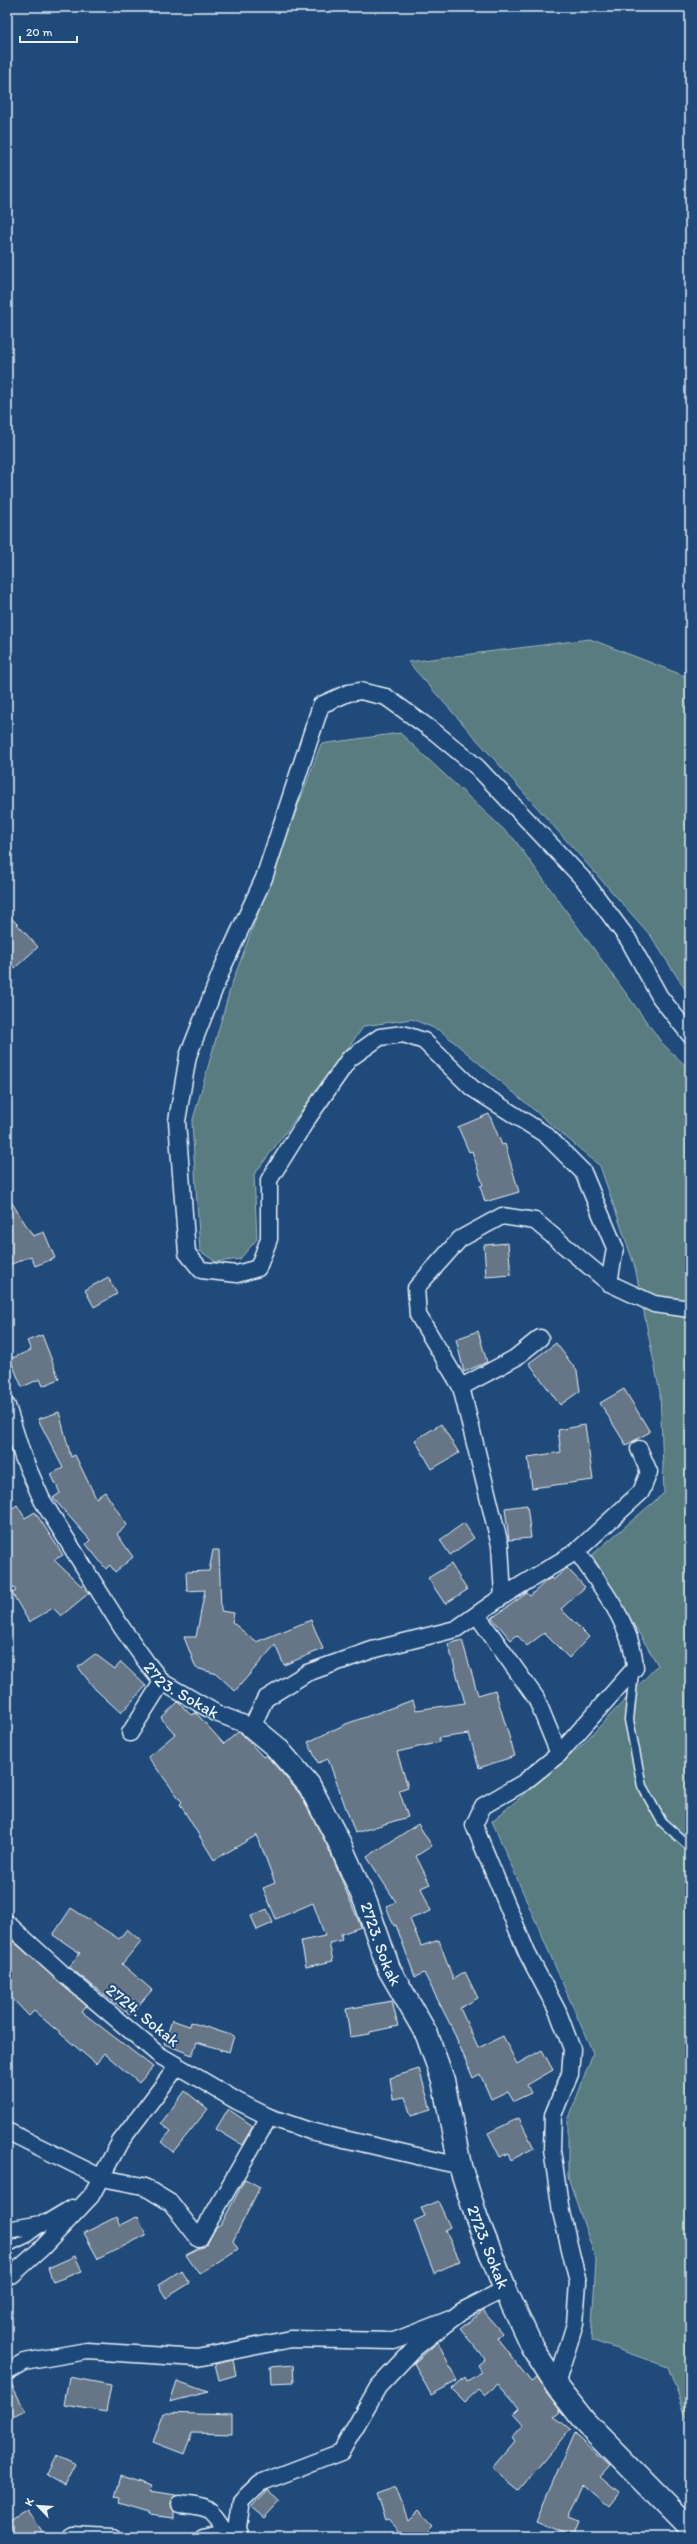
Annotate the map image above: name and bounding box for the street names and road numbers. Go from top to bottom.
street label: 2723. Sokak [140,1657,223,1723]
street label: 2723. Sokak [356,1899,406,1989]
street label: 2724. Sokak [102,1979,184,2051]
street label: 2723. Sokak [463,2203,514,2292]

